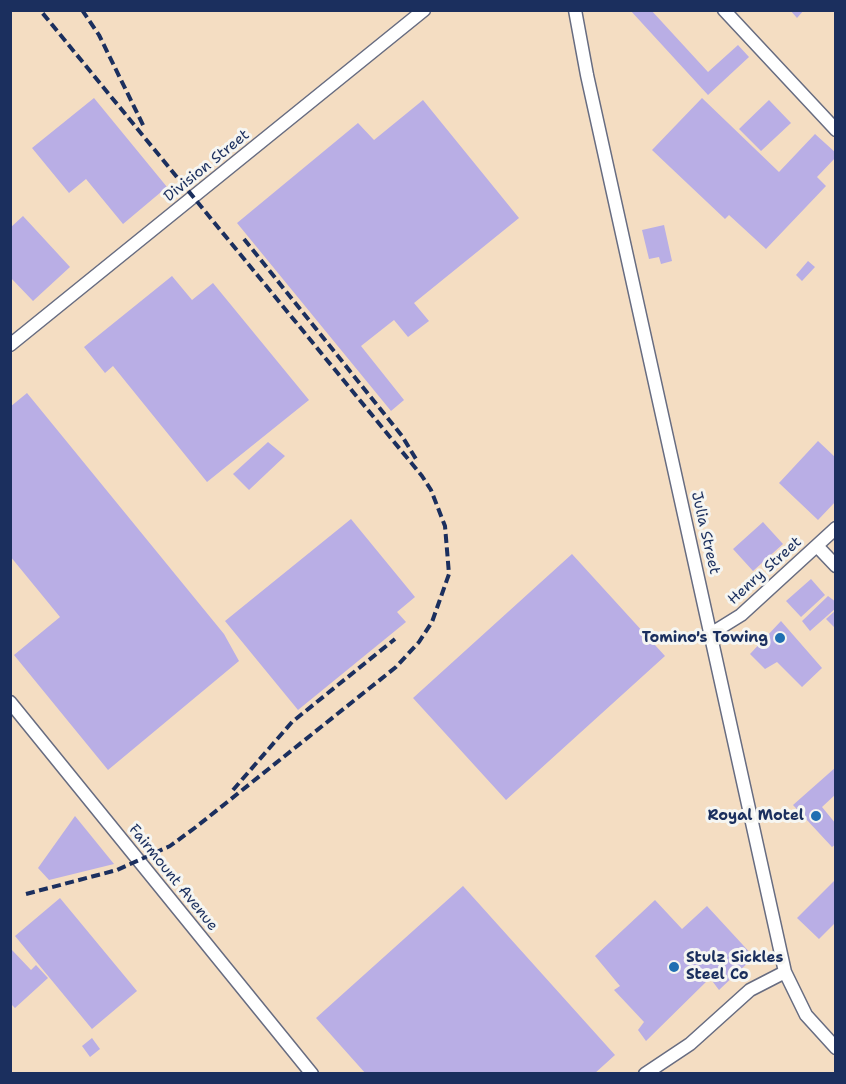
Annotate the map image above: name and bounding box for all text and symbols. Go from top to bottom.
street label: Division Street [161,126,253,206]
street label: Julia Street [687,490,723,576]
street label: Henry Street [725,533,805,609]
place label: Tomino's Towing [642,629,768,647]
marker: Tomino's Towing [773,631,787,645]
place label: Royal Motel [708,807,804,825]
marker: Royal Motel [809,809,823,823]
street label: Fairmount Avenue [125,821,221,935]
place label: Stulz Sickles Steel Co [686,949,783,984]
marker: Stulz Sickles Steel Co [667,960,681,974]

